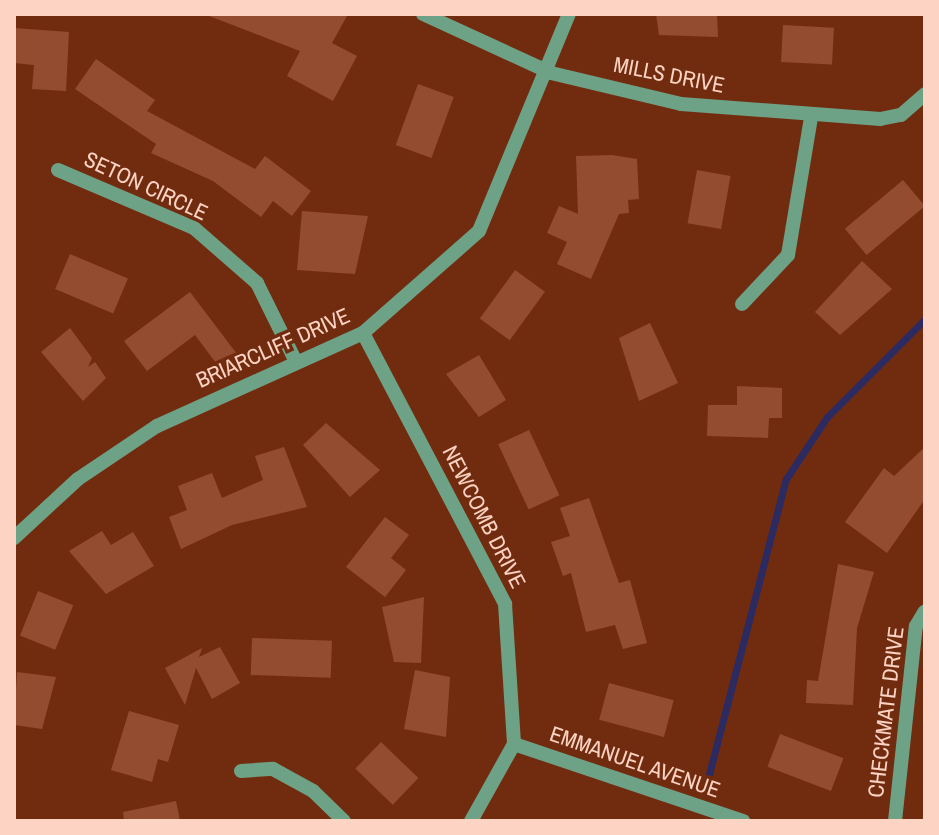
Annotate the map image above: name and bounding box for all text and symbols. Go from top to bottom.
street label: MILLS DRIVE [611,51,727,99]
street label: SETON CIRCLE [80,146,212,226]
street label: BRIARCLIFF DRIVE [192,302,354,394]
street label: NEWCOMB DRIVE [437,441,531,593]
street label: CHECKMATE DRIVE [862,625,910,799]
street label: EMMANUEL AVENUE [546,720,724,804]

